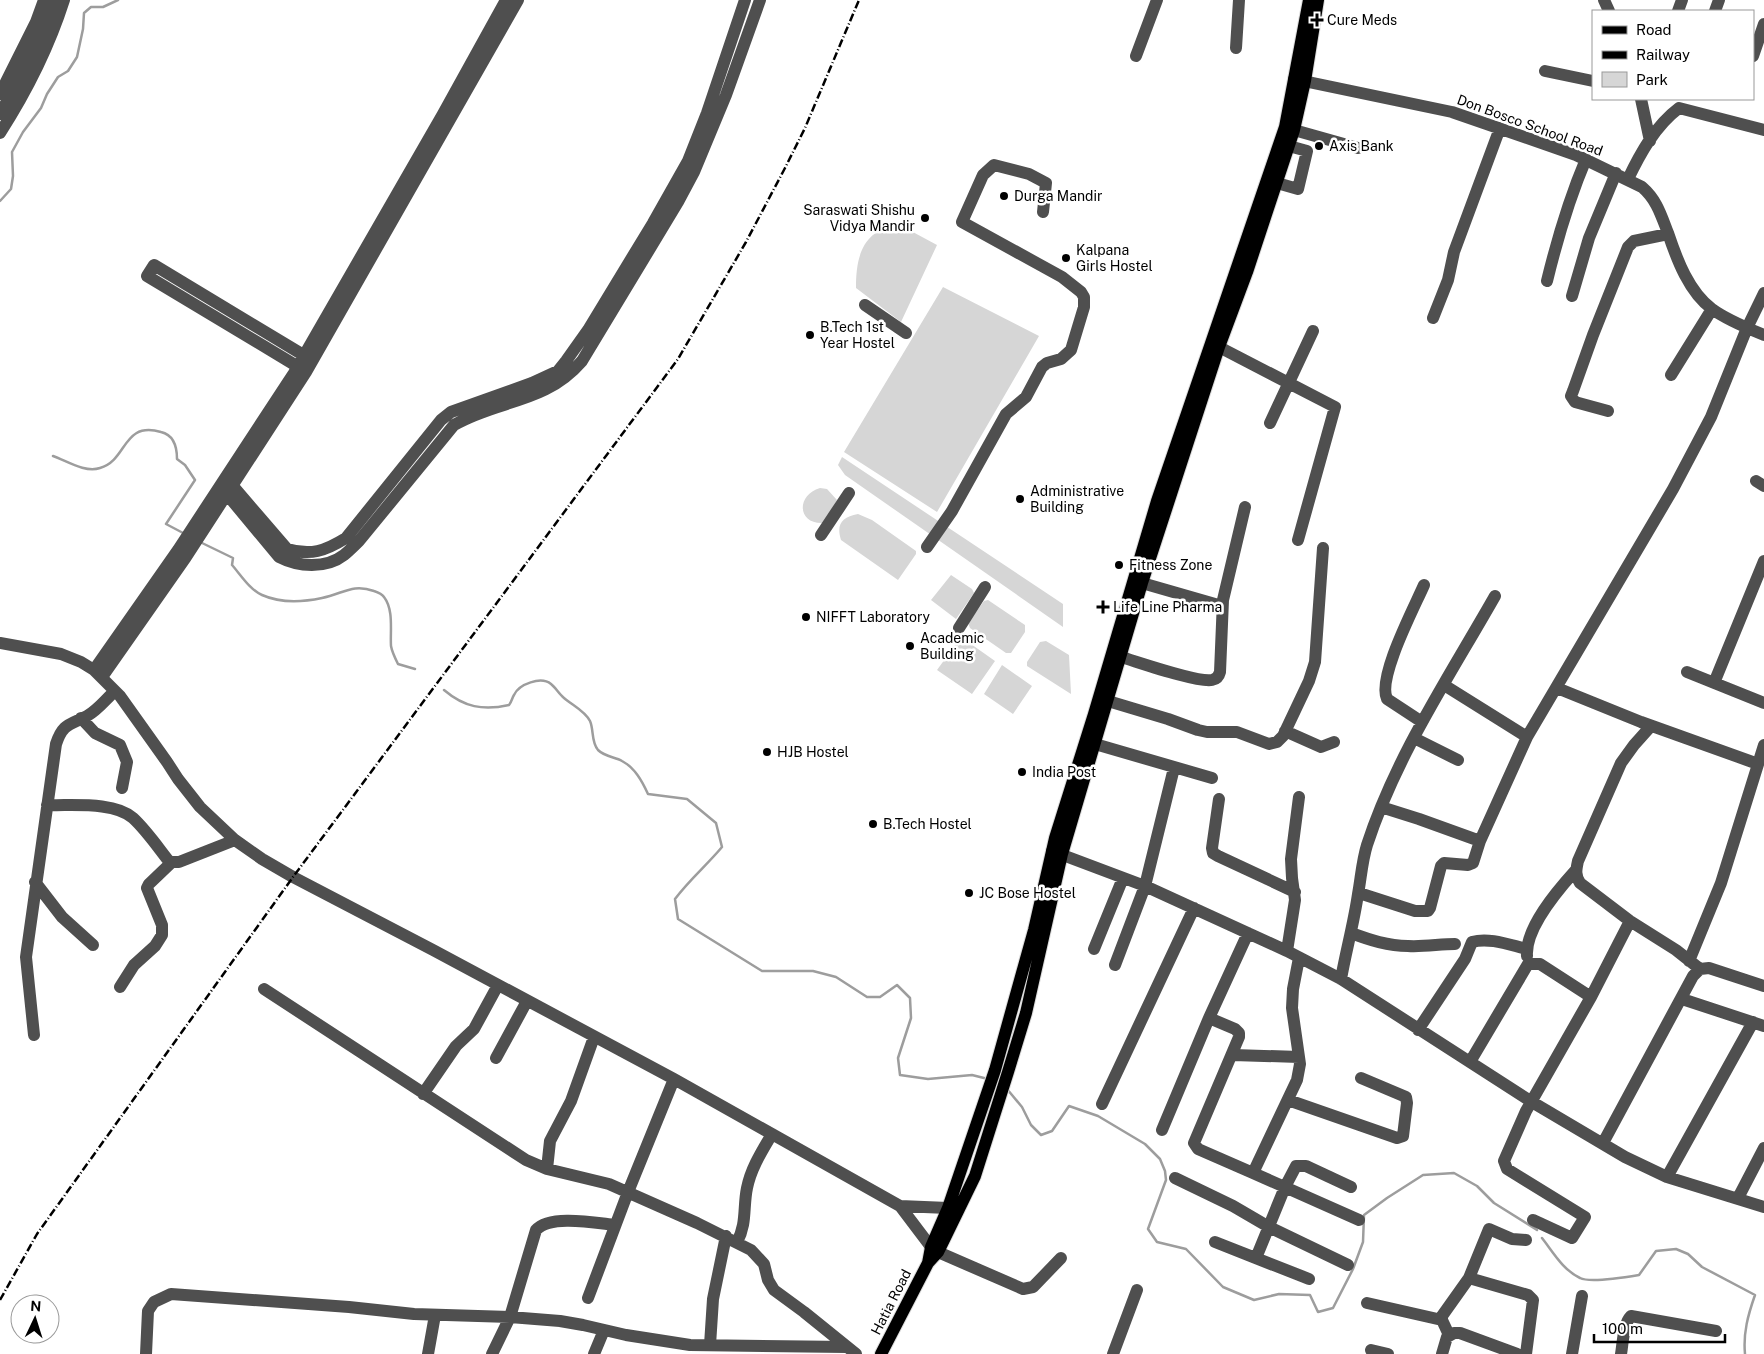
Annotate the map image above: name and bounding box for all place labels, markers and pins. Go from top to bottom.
place label: Cure Meds [1327,12,1397,28]
marker: Cure Meds [1311,14,1323,26]
place label: Axis Bank [1329,138,1394,154]
marker: Axis Bank [1313,140,1325,152]
place label: Durga Mandir [1014,188,1102,204]
marker: Durga Mandir [998,190,1010,202]
place label: Saraswati Shishu Vidya Mandir [803,202,915,234]
marker: Saraswati Shishu Vidya Mandir [919,212,931,224]
place label: Kalpana Girls Hostel [1076,242,1153,274]
marker: Kalpana Girls Hostel [1060,252,1072,264]
place label: B.Tech 1st Year Hostel [820,319,895,351]
marker: B.Tech 1st Year Hostel [804,329,816,341]
place label: Administrative Building [1030,483,1124,515]
marker: Administrative Building [1014,493,1026,505]
place label: Fitness Zone [1129,557,1212,573]
marker: Fitness Zone [1113,559,1125,571]
place label: Life Line Pharma [1113,599,1222,615]
marker: Life Line Pharma [1097,601,1109,613]
place label: NIFFT Laboratory [816,609,931,625]
marker: NIFFT Laboratory [800,611,812,623]
place label: Academic Building [920,630,984,662]
marker: Academic Building [904,640,916,652]
place label: HJB Hostel [777,744,849,760]
marker: HJB Hostel [761,746,773,758]
place label: India Post [1032,764,1096,780]
marker: India Post [1016,766,1028,778]
place label: B.Tech Hostel [883,816,972,832]
marker: B.Tech Hostel [867,818,879,830]
place label: JC Bose Hostel [979,885,1076,901]
marker: JC Bose Hostel [963,887,975,899]

